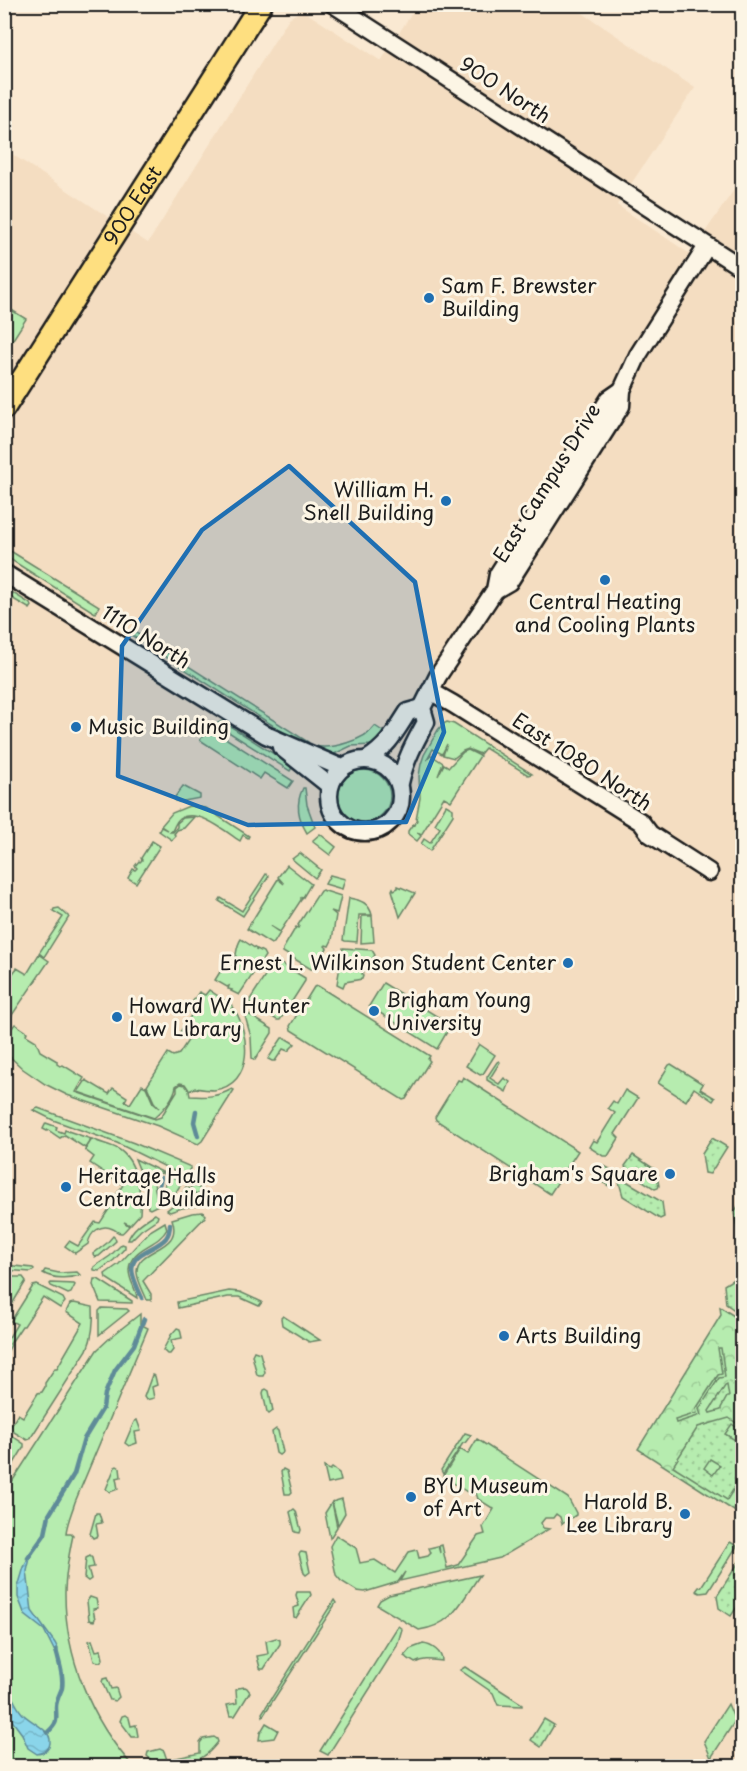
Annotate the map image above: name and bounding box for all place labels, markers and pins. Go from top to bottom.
place label: Sam F. Brewster Building [441,270,597,323]
marker: Sam F. Brewster Building [422,291,436,305]
place label: William H. Snell Building [303,474,434,527]
marker: William H. Snell Building [439,494,453,508]
marker: Central Heating and Cooling Plants [598,573,612,587]
place label: Central Heating and Cooling Plants [515,586,695,639]
place label: Music Building [88,711,229,741]
marker: Music Building [69,720,83,734]
place label: Ernest L. Wilkinson Student Center [220,947,557,977]
marker: Ernest L. Wilkinson Student Center [561,956,575,970]
place label: Brigham Young University [386,984,531,1037]
place label: Howard W. Hunter Law Library [129,990,310,1043]
marker: Brigham Young University [367,1004,381,1018]
marker: Howard W. Hunter Law Library [110,1010,124,1024]
place label: Brigham's Square [487,1158,658,1188]
place label: Heritage Halls Central Building [78,1160,235,1213]
marker: Brigham's Square [663,1167,677,1181]
marker: Heritage Halls Central Building [59,1180,73,1194]
place label: Arts Building [516,1320,641,1350]
marker: Arts Building [497,1329,511,1343]
place label: BYU Museum of Art [423,1470,549,1523]
place label: Harold B. Lee Library [566,1486,673,1539]
marker: BYU Museum of Art [404,1490,418,1504]
marker: Harold B. Lee Library [678,1507,692,1521]

